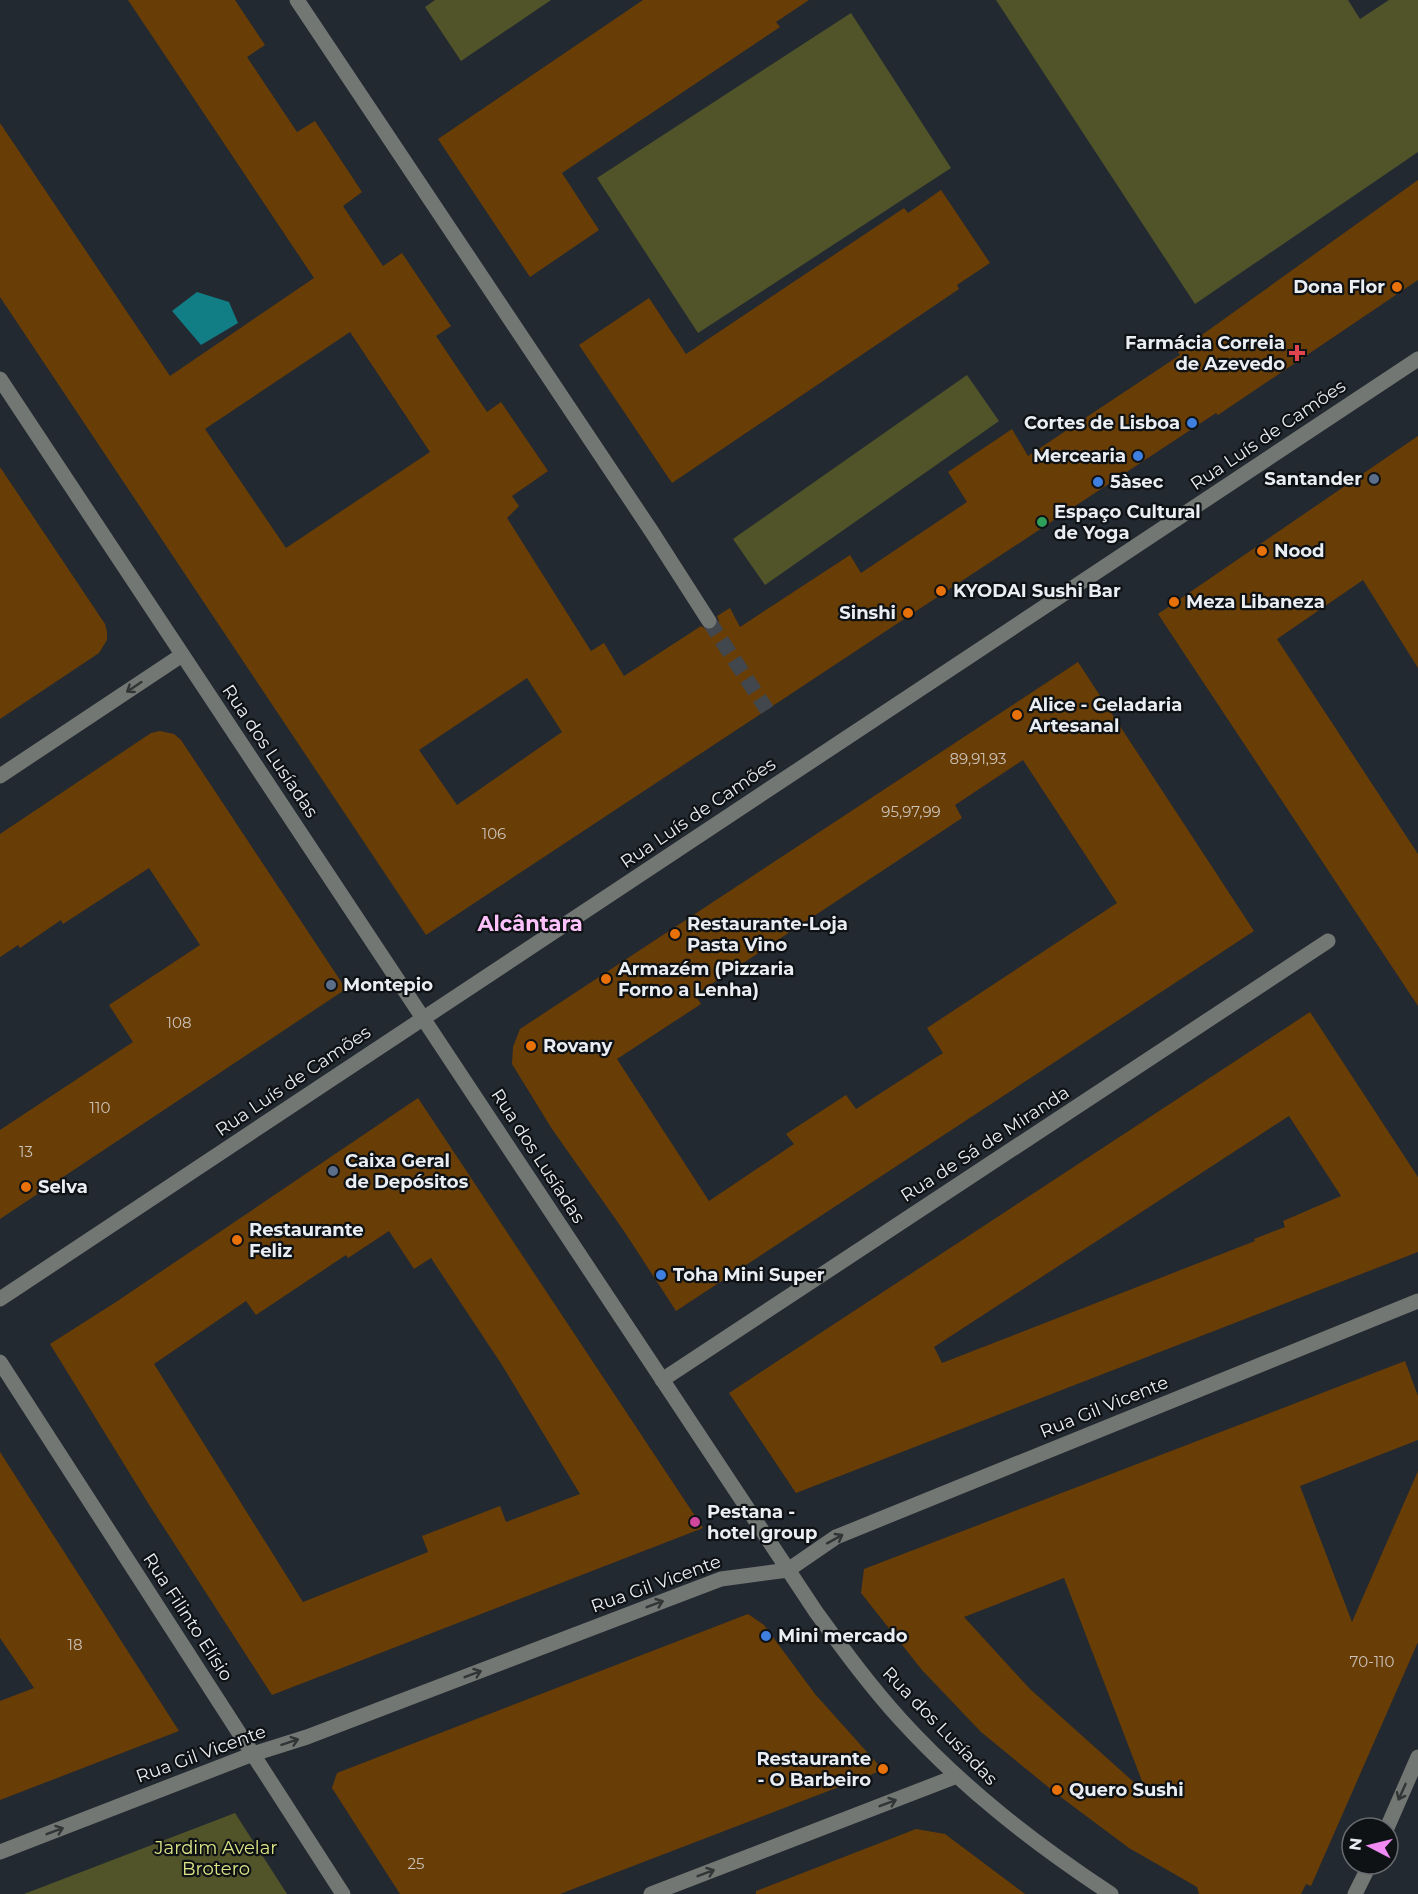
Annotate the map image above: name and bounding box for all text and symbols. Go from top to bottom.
place label: Dona Flor [1293,276,1385,298]
marker: Dona Flor [1390,280,1404,294]
place label: Farmácia Correia de Azevedo [1125,332,1285,375]
marker: Farmácia Correia de Azevedo [1290,346,1304,360]
street label: Rua Luís de Camões [1186,375,1350,495]
place label: Cortes de Lisboa [1024,412,1180,434]
marker: Cortes de Lisboa [1185,416,1199,430]
place label: Mercearia [1033,445,1126,467]
marker: Mercearia [1131,449,1145,463]
place label: Santander [1264,468,1362,490]
place label: 5àsec [1110,471,1164,493]
marker: Santander [1367,472,1381,486]
marker: 5àsec [1091,475,1105,489]
place label: Espaço Cultural de Yoga [1054,501,1201,544]
marker: Espaço Cultural de Yoga [1035,515,1049,529]
place label: Nood [1274,540,1325,562]
marker: Nood [1255,544,1269,558]
place label: KYODAI Sushi Bar [953,580,1121,602]
marker: KYODAI Sushi Bar [934,584,948,598]
place label: Meza Libaneza [1186,591,1325,613]
marker: Meza Libaneza [1167,595,1181,609]
place label: Sinshi [839,602,896,624]
marker: Sinshi [901,606,915,620]
street label: Rua dos Lusíadas [217,680,323,822]
one-way arrow [125,681,142,694]
place label: Alice - Geladaria Artesanal [1028,694,1182,737]
marker: Alice - Geladaria Artesanal [1010,708,1024,722]
house number: 89,91,93 [950,749,1006,768]
street label: Rua Luís de Camões [616,753,780,873]
house number: 95,97,99 [881,802,941,821]
house number: 106 [482,824,506,843]
district label: Alcântara [476,911,583,936]
place label: Restaurante-Loja Pasta Vino [687,913,848,956]
marker: Restaurante-Loja Pasta Vino [668,927,682,941]
place label: Armazém (Pizzaria Forno a Lenha) [617,958,794,1001]
marker: Armazém (Pizzaria Forno a Lenha) [599,972,613,986]
place label: Montepio [343,974,433,996]
marker: Montepio [324,978,338,992]
house number: 108 [167,1013,191,1032]
street label: Rua Luís de Camões [211,1021,375,1141]
place label: Rovany [543,1035,613,1057]
marker: Rovany [524,1039,538,1053]
street label: Rua de Sá de Miranda [897,1081,1073,1207]
street label: Rua dos Lusíadas [486,1085,590,1228]
house number: 110 [90,1098,110,1117]
house number: 13 [19,1142,33,1161]
place label: Caixa Geral de Depósitos [345,1150,469,1193]
marker: Caixa Geral de Depósitos [326,1164,340,1178]
place label: Selva [38,1176,88,1198]
marker: Selva [19,1180,33,1194]
place label: Restaurante Feliz [249,1219,364,1262]
marker: Restaurante Feliz [230,1233,244,1247]
place label: Toha Mini Super [673,1264,825,1286]
marker: Toha Mini Super [654,1268,668,1282]
street label: Rua Gil Vicente [1037,1371,1172,1443]
place label: Pestana - hotel group [707,1501,817,1544]
marker: Pestana - hotel group [688,1515,702,1529]
one-way arrow [826,1533,843,1545]
street label: Rua Filinto Elísio [138,1549,238,1685]
street label: Rua Gil Vicente [588,1550,724,1618]
one-way arrow [645,1598,664,1609]
place label: Mini mercado [778,1625,908,1647]
marker: Mini mercado [759,1629,773,1643]
house number: 18 [68,1635,83,1654]
house number: 70-110 [1350,1652,1394,1671]
street label: Rua dos Lusíadas [878,1662,1002,1790]
one-way arrow [463,1667,482,1678]
street label: Rua Gil Vicente [133,1720,269,1788]
one-way arrow [280,1736,299,1747]
place label: Restaurante - O Barbeiro [756,1748,871,1791]
marker: Restaurante - O Barbeiro [876,1762,890,1776]
place label: Quero Sushi [1069,1779,1184,1801]
marker: Quero Sushi [1050,1783,1064,1797]
one-way arrow [1396,1783,1408,1801]
one-way arrow [878,1796,896,1807]
north arrow [1340,1816,1400,1876]
one-way arrow [45,1824,63,1835]
park label: Jardim Avelar Brotero [154,1837,277,1880]
text: N [1345,1837,1366,1852]
house number: 25 [407,1854,425,1873]
one-way arrow [696,1867,715,1878]

